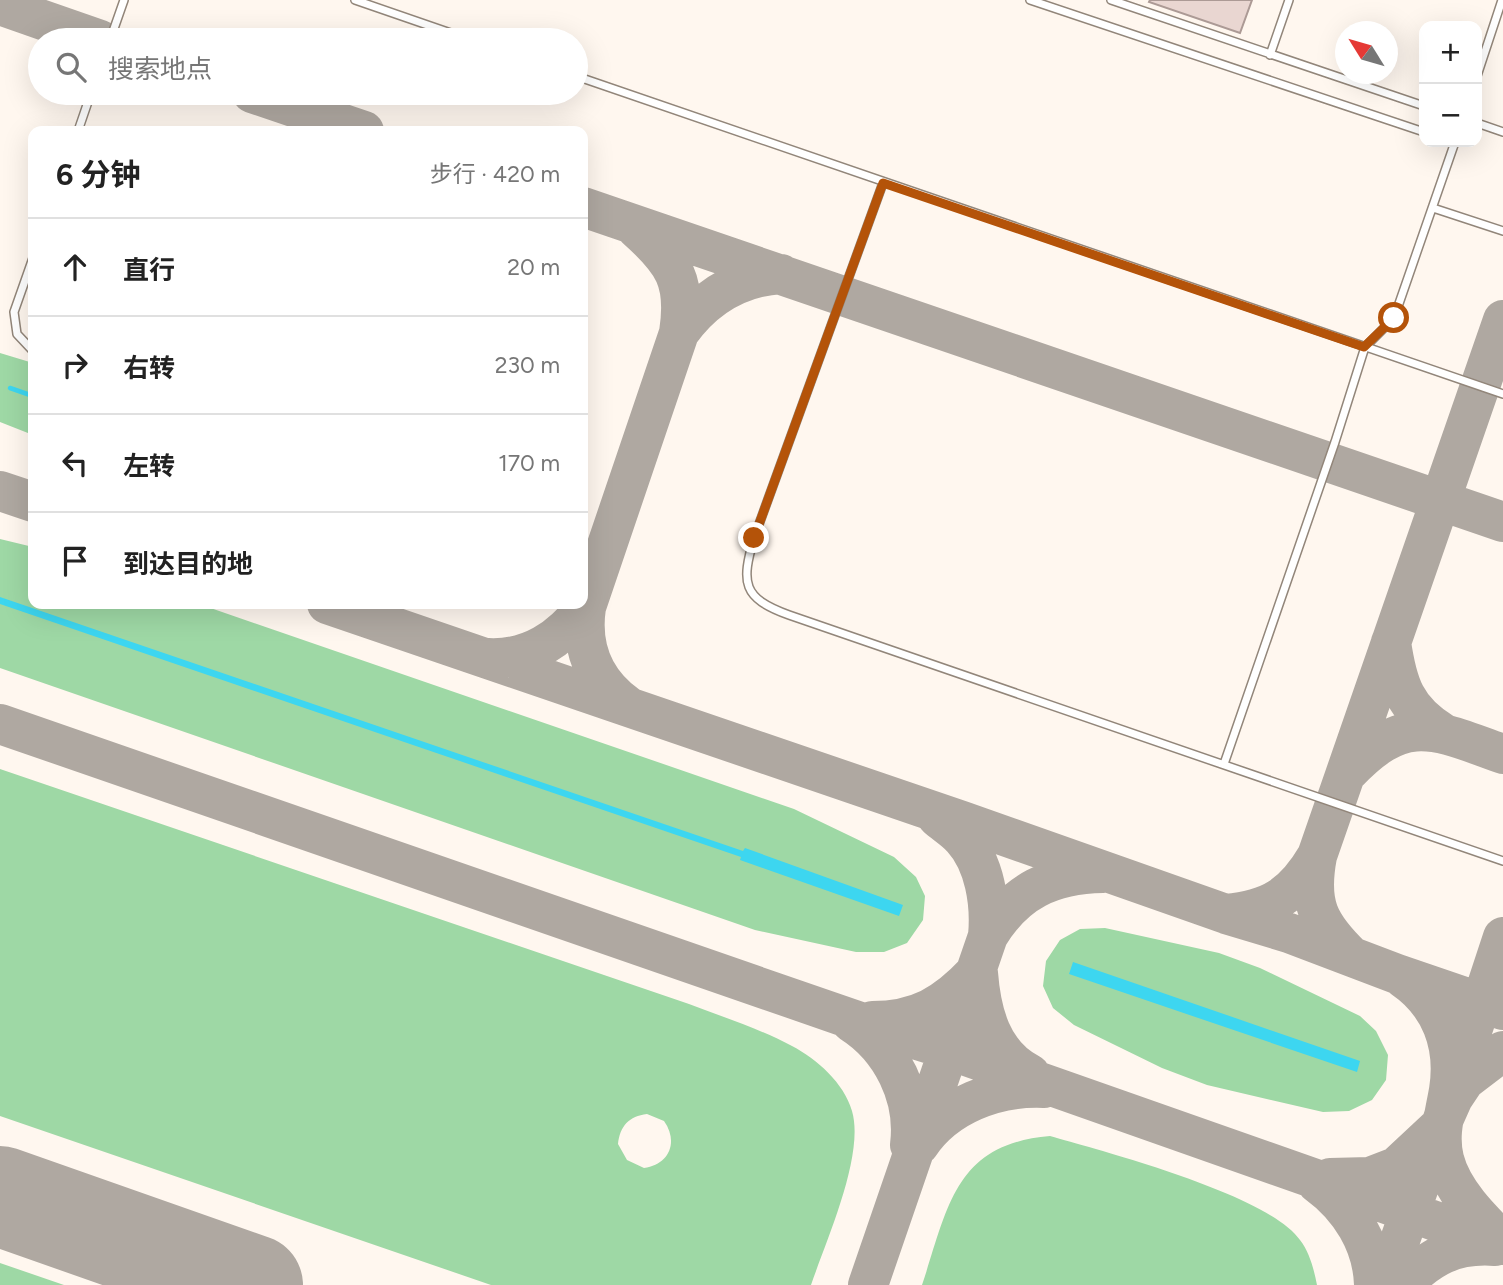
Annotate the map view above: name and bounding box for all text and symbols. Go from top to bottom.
north arrow [1335,21,1398,84]
map controls [1419,21,1482,147]
button: + [1419,21,1482,84]
search box [28,28,588,105]
icon: search [52,48,90,86]
text: 搜索地点 [108,53,212,85]
button: − [1419,84,1482,147]
text: 6 分钟 [56,156,141,193]
text: 步行 · 420 m [430,160,560,188]
icon: ahead [56,248,94,286]
text: 20 m [507,253,560,281]
text: 直行 [123,254,175,286]
route start [1378,302,1409,333]
icon: right [56,346,94,384]
text: 230 m [495,351,560,379]
text: 右转 [123,352,175,384]
icon: left [56,444,94,482]
text: 170 m [498,449,560,477]
text: 左转 [123,450,175,482]
route end [738,522,769,553]
icon: arrive [56,542,94,580]
text: 到达目的地 [123,548,253,580]

